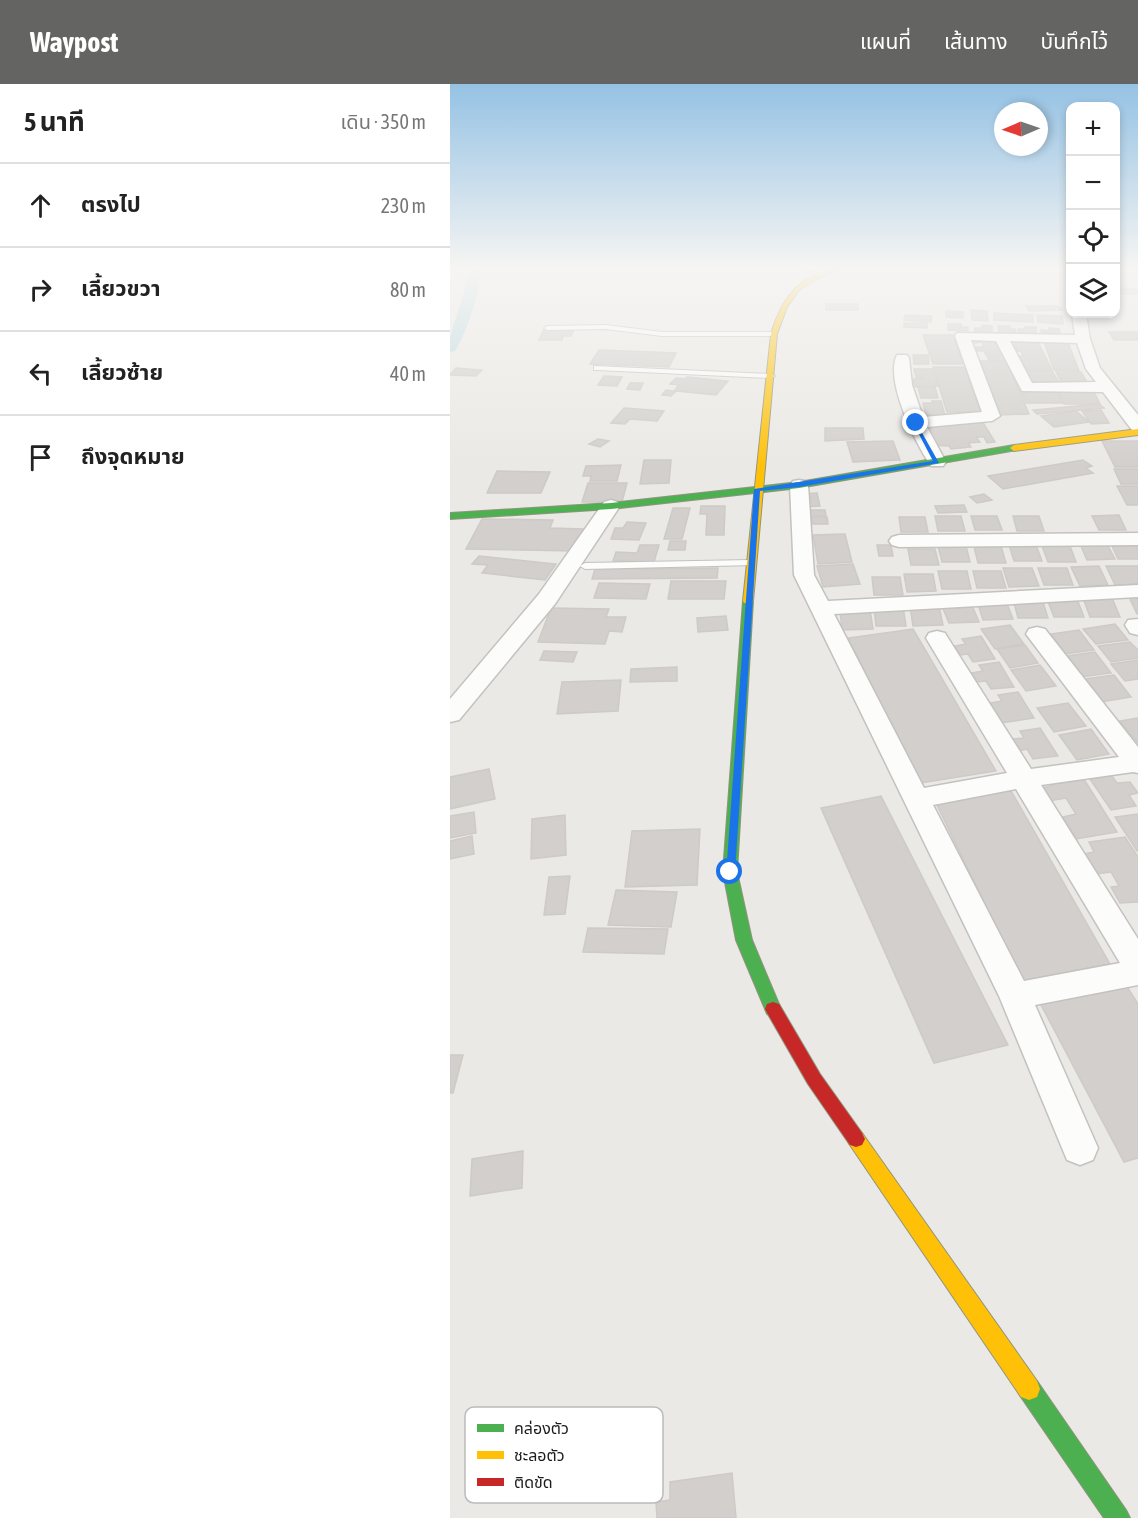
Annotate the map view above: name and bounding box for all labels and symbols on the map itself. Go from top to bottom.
north arrow [994,102,1048,156]
route end [902,409,928,435]
route start [716,858,742,884]
legend [465,1407,663,1503]
text: คล่องตัว [514,1419,569,1437]
text: ชะลอตัว [514,1446,565,1464]
text: ติดขัด [514,1473,553,1491]

